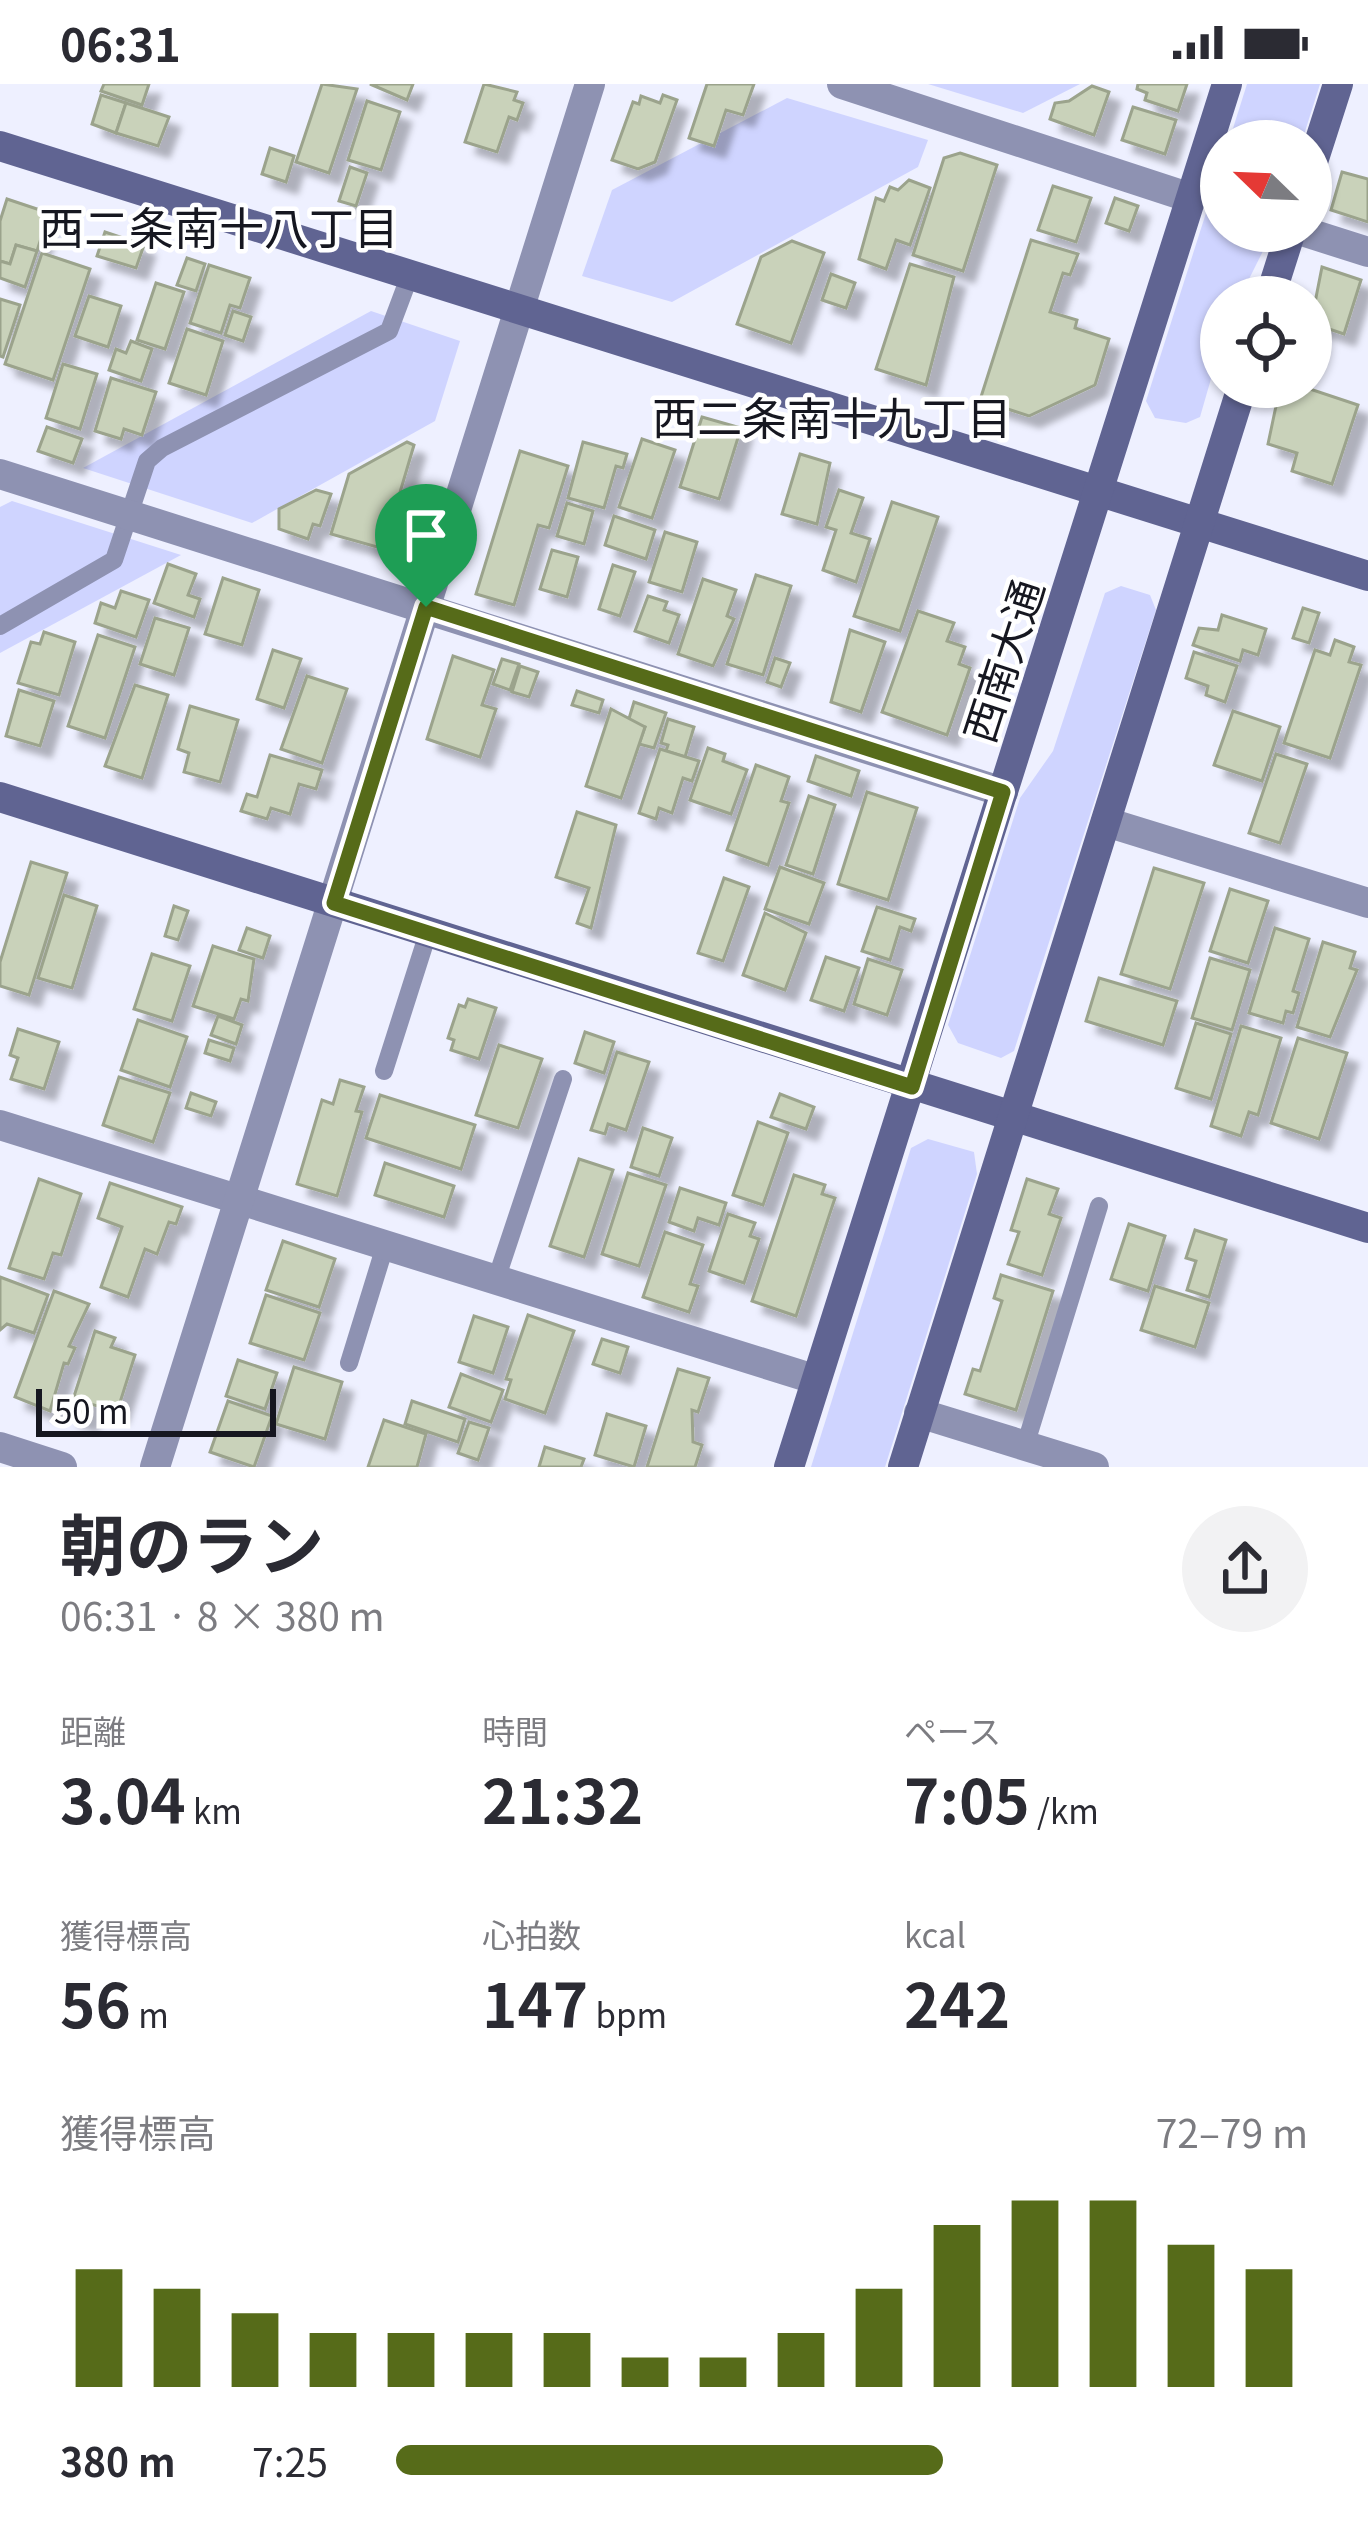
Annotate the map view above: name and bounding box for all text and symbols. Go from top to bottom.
text: 06:31 [60,10,181,75]
north arrow [1200,120,1332,252]
map controls [1200,120,1332,408]
district label: 西二条南十八丁目 [39,193,399,258]
button: locate [1200,276,1332,408]
district label: 西二条南十九丁目 [652,383,1012,448]
pin [375,484,477,607]
icon: arrive [393,502,459,568]
street label: 西南大通 [946,571,1056,749]
scale bar [36,1383,276,1436]
text: 50 m [54,1386,129,1434]
text: 朝のラン [60,1493,324,1589]
button: share [1182,1506,1308,1632]
text: 06:31 · 8 × 380 m [60,1586,385,1642]
text: 距離 [60,1706,126,1754]
text: 時間 [482,1706,548,1754]
text: ペース [904,1706,1001,1754]
text: 3.04 [60,1754,186,1841]
text: 21:32 [482,1754,643,1841]
text: 7:05 [904,1754,1030,1841]
text: km [186,1786,242,1834]
text: /km [1030,1786,1099,1834]
text: 獲得標高 [60,1910,192,1958]
text: 心拍数 [482,1910,581,1958]
text: kcal [904,1910,966,1958]
text: 56 [60,1958,131,2045]
text: 147 [482,1958,588,2045]
text: 242 [904,1958,1010,2045]
text: m [131,1990,169,2038]
text: bpm [588,1990,667,2038]
text: 獲得標高 [60,2103,216,2159]
text: 72–79 m [1156,2103,1308,2159]
text: 380 m [60,2432,175,2488]
text: 7:25 [252,2432,328,2488]

